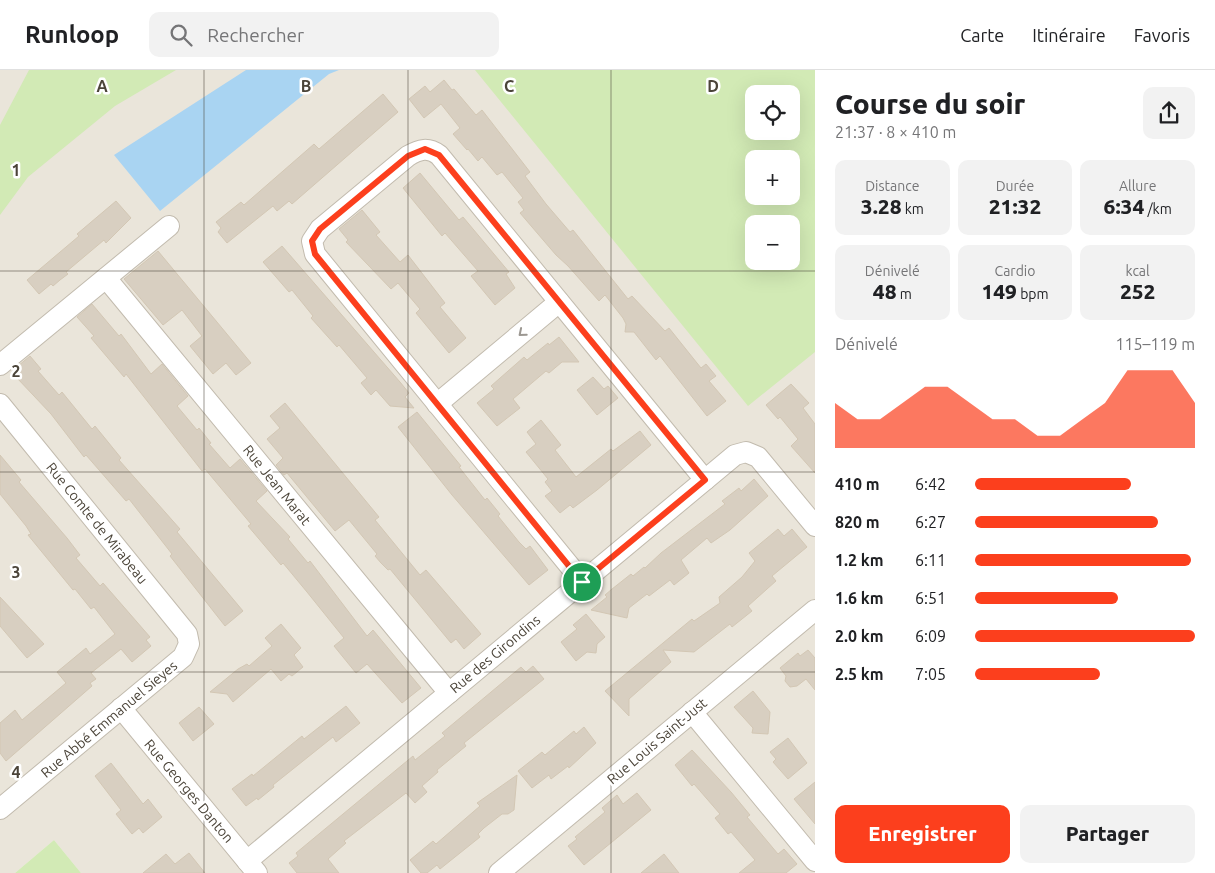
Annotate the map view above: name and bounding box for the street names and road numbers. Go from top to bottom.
street label: Rue Jean Marat [240,442,314,529]
street label: Rue Comte de Mirabeau [43,459,151,587]
street label: Rue des Girondins [447,612,543,696]
street label: Rue Abbé Emmanuel Sieyes [38,657,180,781]
street label: Rue Louis Saint-Just [604,694,710,787]
street label: Rue Georges Danton [141,736,237,846]

